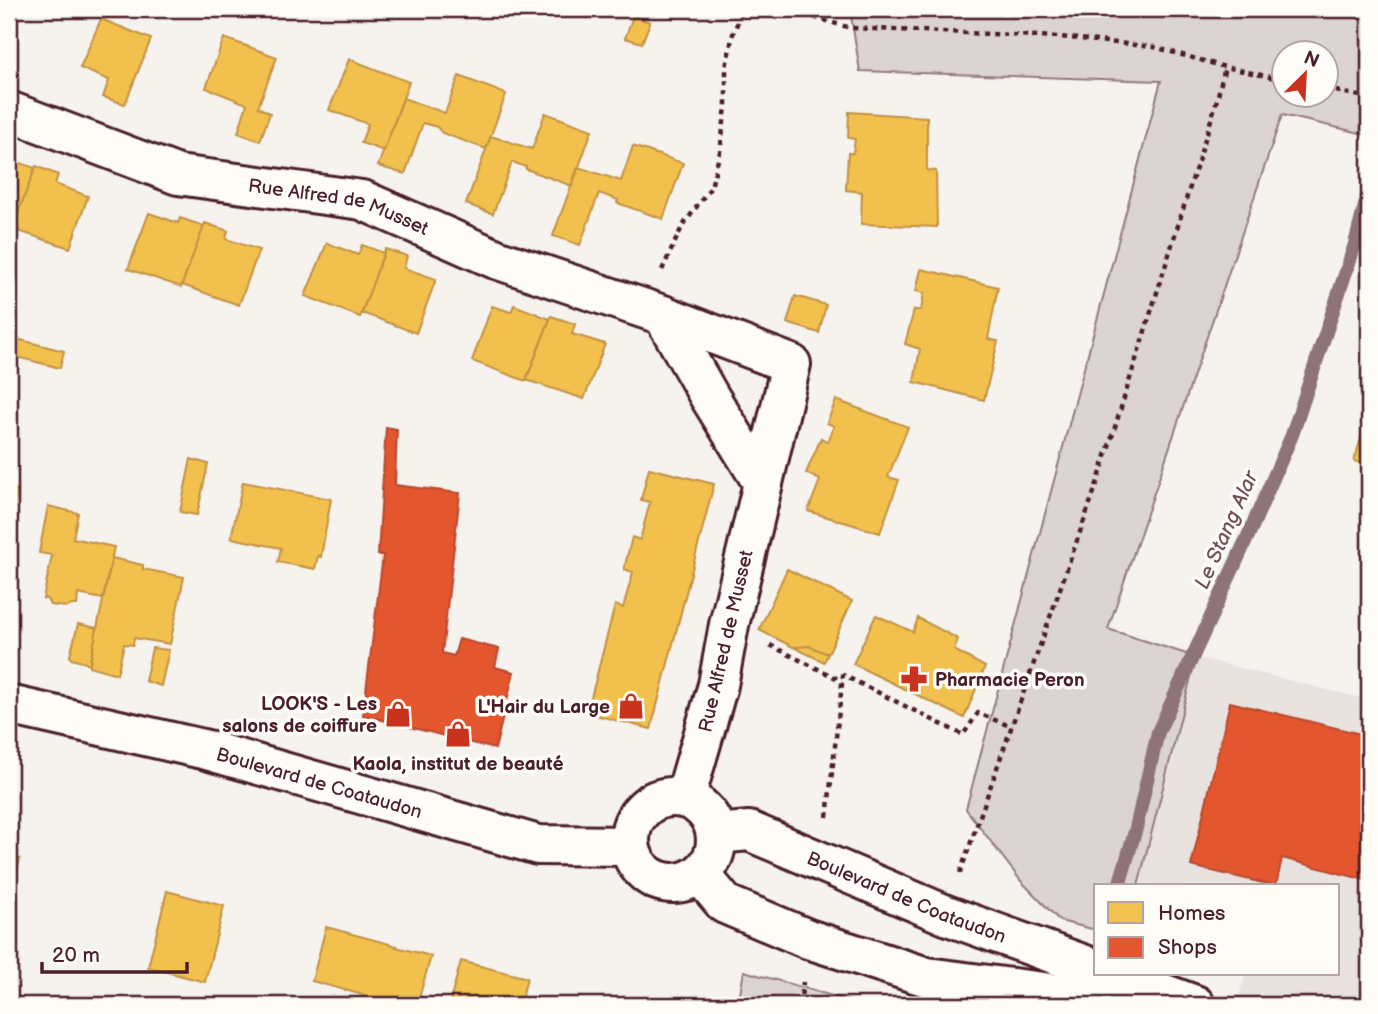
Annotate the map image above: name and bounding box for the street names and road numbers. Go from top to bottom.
street label: Rue Alfred de Musset [247,175,432,241]
street label: Rue Alfred de Musset [694,548,759,735]
street label: Boulevard de Coataudon [213,743,425,824]
street label: Boulevard de Coataudon [803,847,1009,949]

